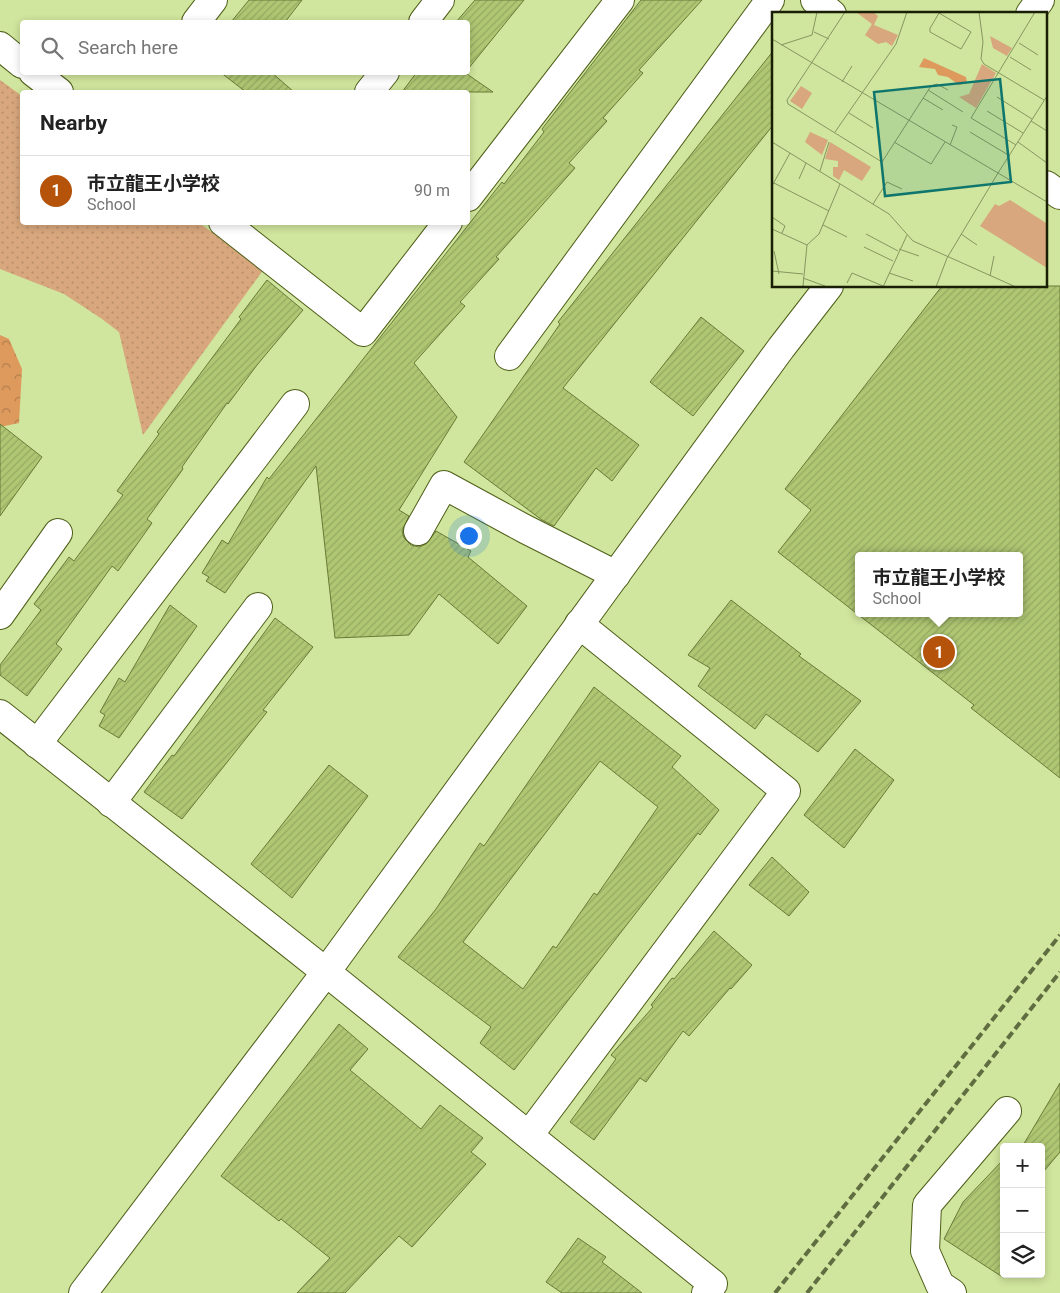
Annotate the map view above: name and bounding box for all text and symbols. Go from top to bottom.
inset map [772,12,1048,288]
search box [20,20,470,75]
icon: search [38,34,66,62]
text: Search here [78,36,178,59]
text: Nearby [40,111,107,135]
text: 市立龍王小学校 [87,172,220,195]
text: 1 [51,181,61,200]
text: 90 m [414,181,450,200]
text: School [87,195,136,214]
your location [456,523,482,549]
popup [855,552,1023,617]
text: 市立龍王小学校 [872,566,1006,589]
text: School [872,589,921,608]
pin: 1 [923,633,955,671]
map controls [1000,1143,1045,1278]
button: + [1000,1143,1045,1188]
button: − [1000,1188,1045,1233]
button: layers [1000,1233,1045,1278]

